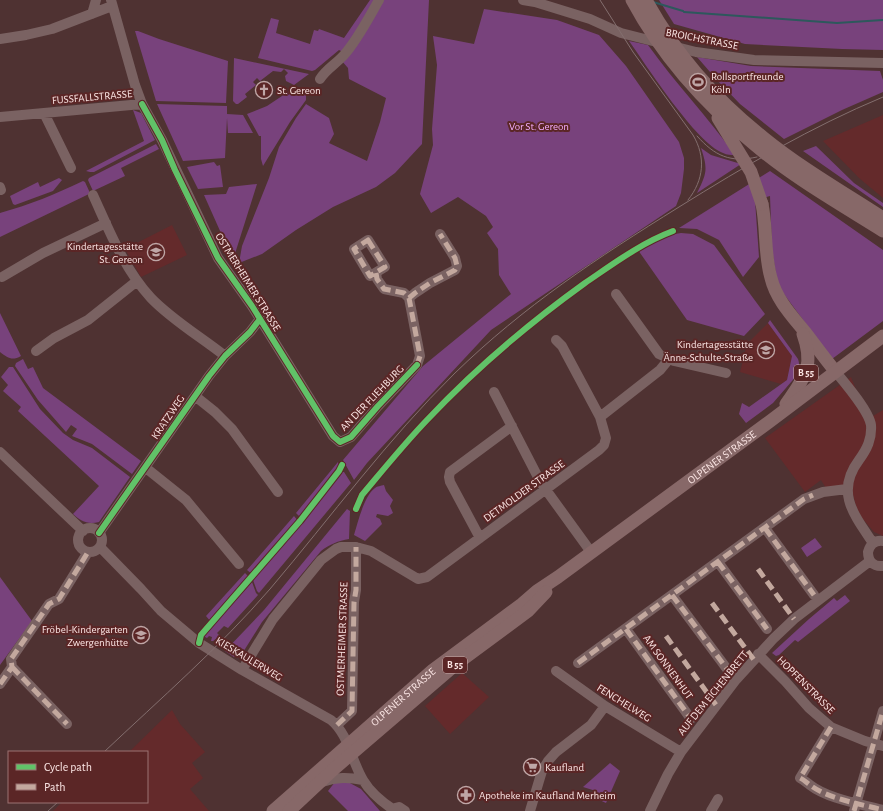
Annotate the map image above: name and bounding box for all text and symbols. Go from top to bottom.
street label: BROICHSTRASSE [665,27,740,52]
place label: Rollsportfreunde Köln [711,71,783,95]
sports icon: Rollsportfreunde Köln [688,72,708,92]
church icon: St. Gereon [254,80,274,100]
place label: St. Gereon [277,85,321,96]
street label: FUSSFALLSTRASSE [51,88,133,106]
park label: Vor St. Gereon [509,121,569,132]
street label: OSTMERHEIMER STRASSE [213,231,283,334]
place label: Kindertagesstätte St. Gereon [67,241,143,265]
school or university icon: Kindertagesstätte St. Gereon [146,242,166,262]
place label: Kindertagesstätte Änne-Schulte-Straße [664,339,753,363]
school or university icon: Kindertagesstätte Änne-Schulte-Straße [756,340,776,360]
street label: AN DER FLIEHBURG [338,363,406,433]
road number: B 55 [794,365,818,381]
street label: KRATZWEG [149,393,187,441]
street label: OLPENER STRASSE [685,428,758,486]
street label: DETMOLDER STRASSE [482,458,567,524]
street label: OSTMERHEIMER STRASSE [335,581,350,696]
place label: Fröbel-Kindergarten Zwergenhütte [42,624,128,648]
school or university icon: Fröbel-Kindergarten Zwergenhütte [131,625,151,645]
street label: AM SONNENHUT [641,633,695,702]
street label: KIESKAULERWEG [214,635,284,683]
street label: AUF DEM EICHENBRETT [676,648,751,737]
street label: HOPFENSTRASSE [775,654,837,716]
road number: B 55 [443,657,467,673]
street label: OLPENER STRASSE [368,665,438,728]
street label: FENCHELWEG [595,682,653,724]
legend [8,751,148,803]
supermarket icon: Kaufland [522,757,542,777]
text: Cycle path [44,761,92,774]
place label: Kaufland [545,762,584,773]
text: Path [44,781,66,793]
pharmacy icon: Apotheke im Kaufland Merheim [456,785,476,805]
place label: Apotheke im Kaufland Merheim [479,790,616,801]

